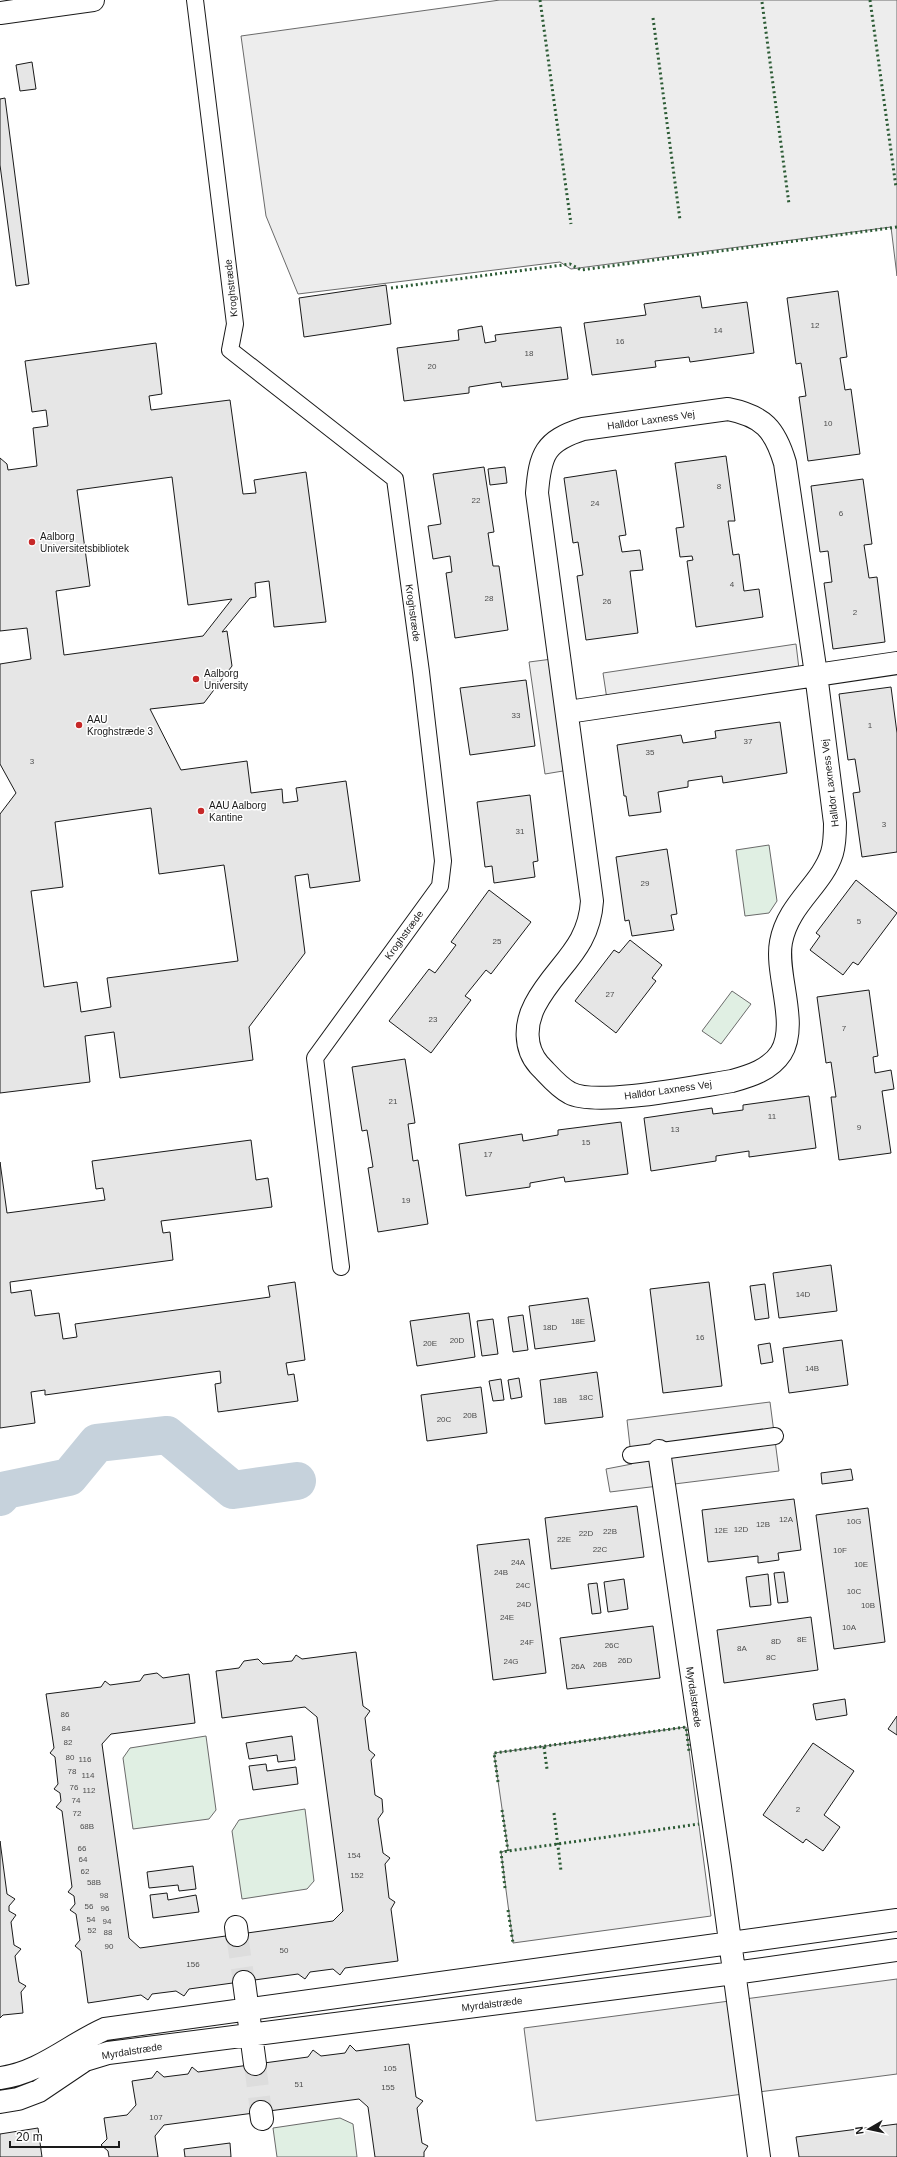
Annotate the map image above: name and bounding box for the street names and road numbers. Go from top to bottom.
street label: Kroghstræde [222,258,239,317]
street label: Halldor Laxness Vej [606,408,696,432]
street label: Kroghstræde [404,584,423,643]
street label: Halldor Laxness Vej [819,738,841,828]
street label: Kroghstræde [383,908,426,962]
street label: Halldor Laxness Vej [623,1078,713,1102]
street label: Myrdalstræde [684,1666,704,1728]
street label: Myrdalstræde [461,1995,523,2013]
street label: Myrdalstræde [101,2041,163,2061]

